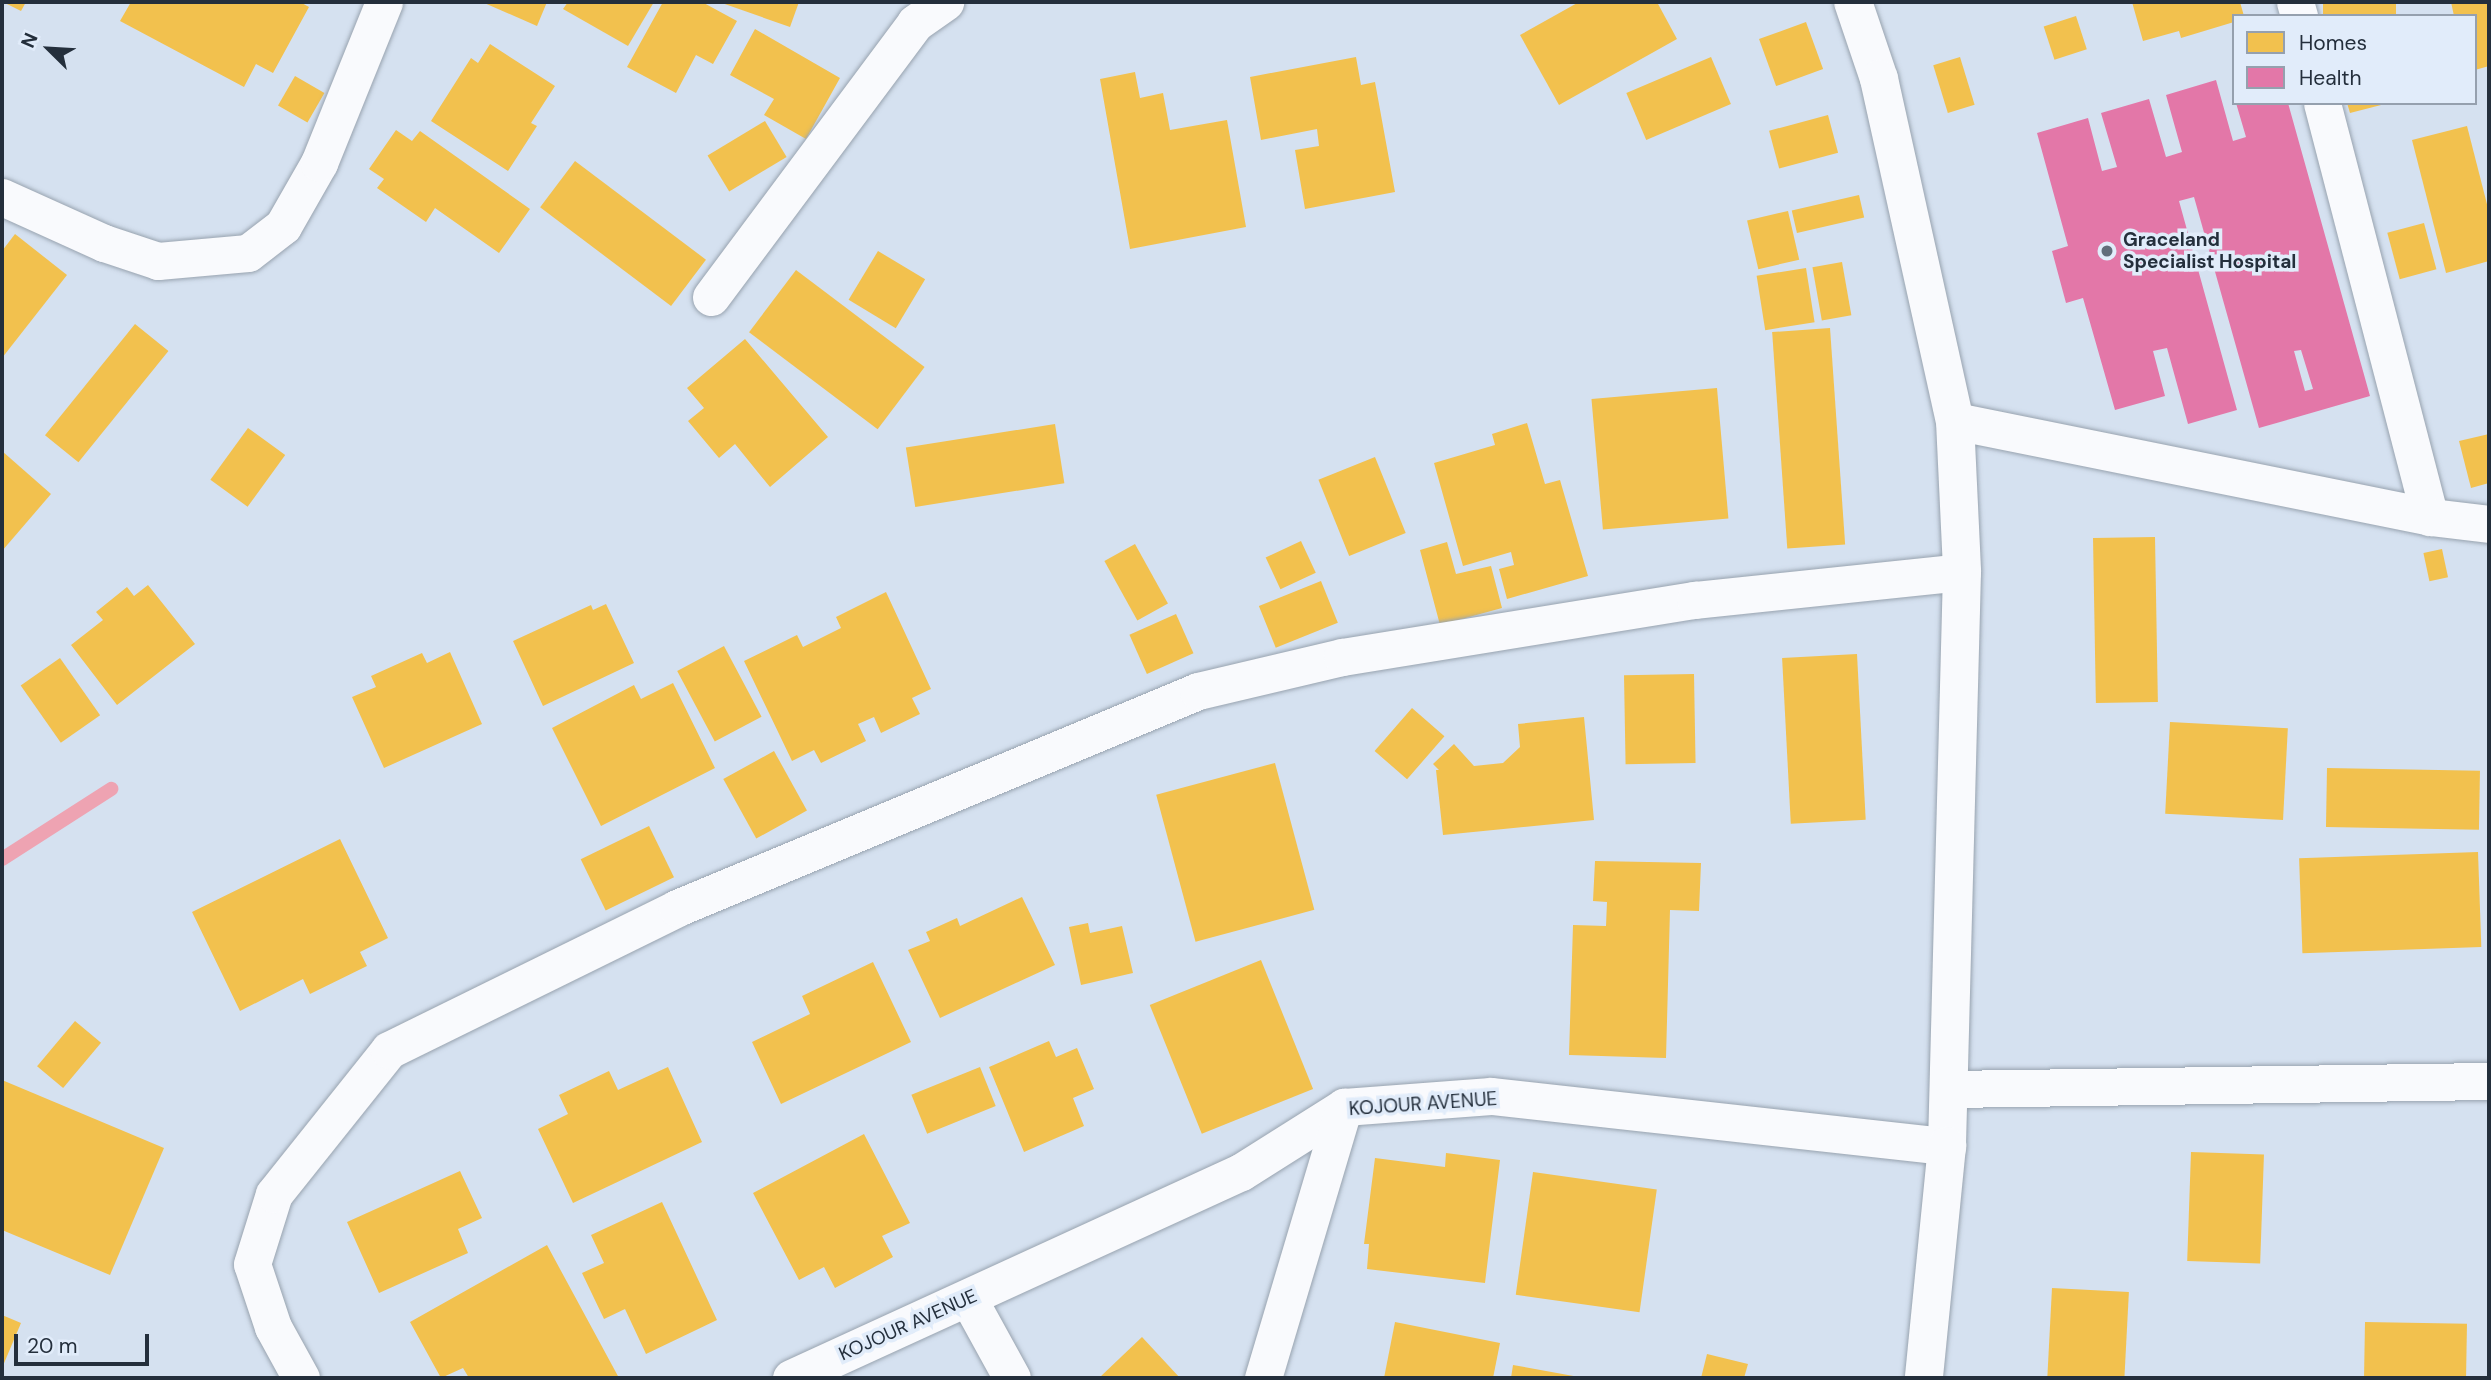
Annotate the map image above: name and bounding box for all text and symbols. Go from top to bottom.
north arrow [14,14,84,84]
legend [2232,14,2477,105]
text: N [15,29,44,52]
text: Homes [2299,29,2367,57]
text: Health [2299,64,2362,92]
place label: Graceland Specialist Hospital [2123,229,2296,273]
marker: Graceland Specialist Hospital [2097,241,2117,261]
street label: KOJOUR AVENUE [1348,1087,1498,1121]
street label: KOJOUR AVENUE [836,1284,980,1366]
scale bar [18,1320,152,1364]
text: 20 m [27,1332,78,1360]

